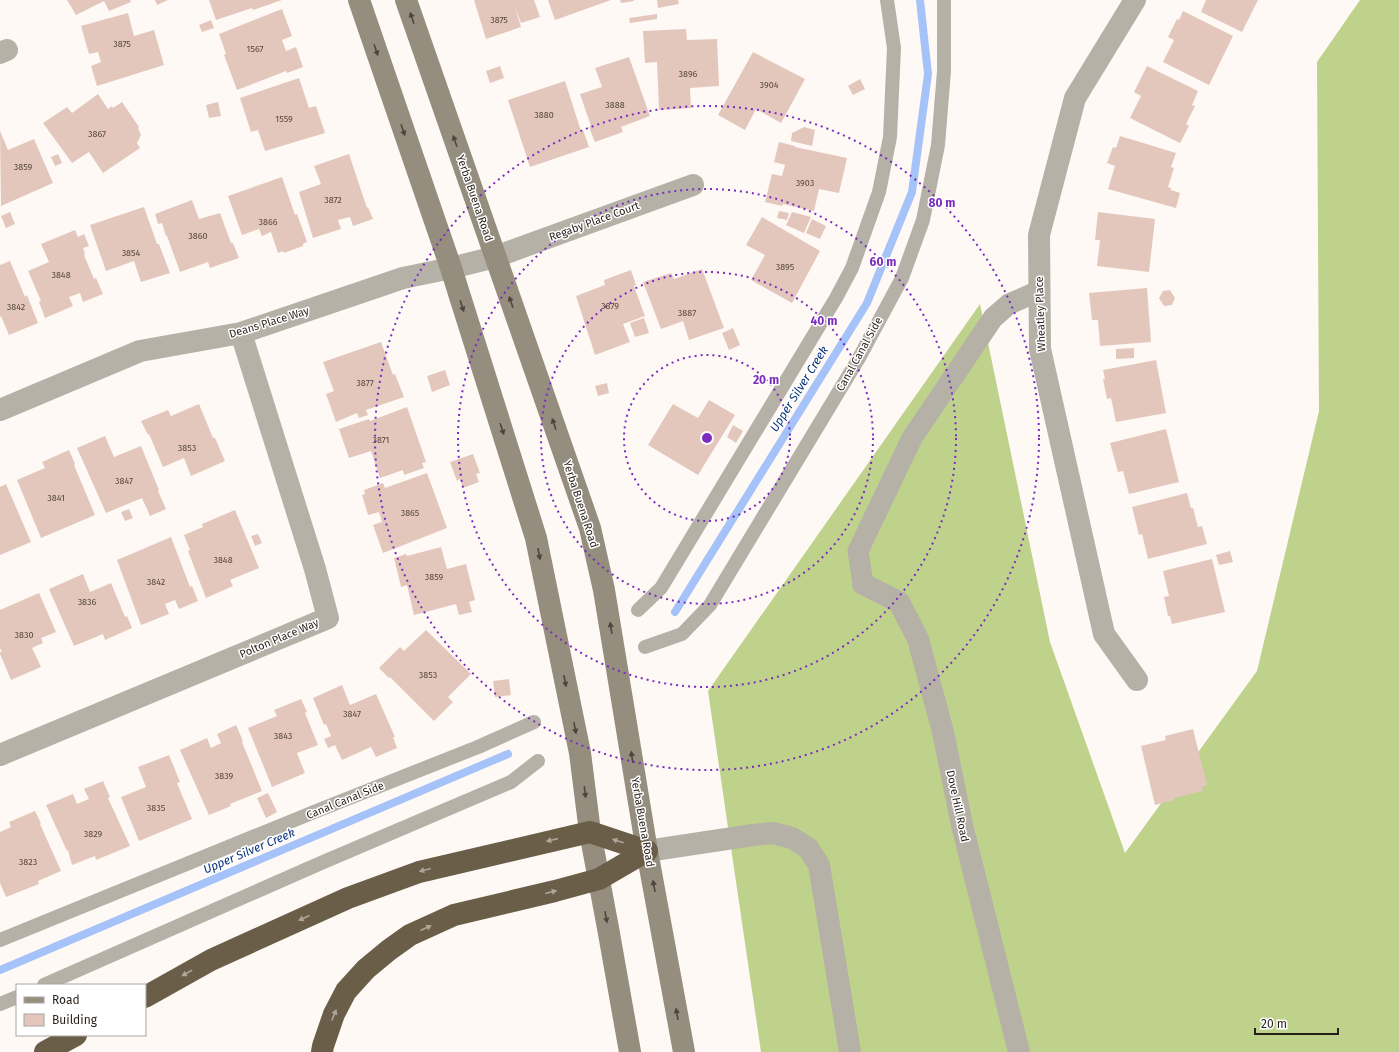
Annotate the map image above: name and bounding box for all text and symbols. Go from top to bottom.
one-way arrow [409,11,415,23]
house number: 3875 [490,15,508,25]
house number: 3875 [113,39,131,49]
house number: 1567 [247,44,263,54]
one-way arrow [374,45,380,57]
house number: 3896 [679,69,698,79]
house number: 3904 [760,80,779,90]
house number: 3888 [605,100,625,110]
house number: 3880 [534,110,554,120]
house number: 1559 [275,114,293,124]
one-way arrow [401,124,407,136]
house number: 3867 [88,129,106,139]
one-way arrow [452,134,458,146]
street label: Yerba Buena Road [454,153,495,243]
house number: 3859 [14,162,33,172]
house number: 3903 [796,178,814,188]
house number: 3872 [324,195,342,205]
text: 80 m [929,196,955,210]
street label: Regaby Place Court [547,199,641,244]
house number: 3866 [258,217,278,227]
house number: 3860 [188,231,208,241]
house number: 3854 [122,248,141,258]
text: 60 m [870,255,896,269]
house number: 3895 [776,262,795,272]
house number: 3848 [51,270,71,280]
street label: Wheatley Place [1033,276,1048,352]
one-way arrow [508,295,514,307]
one-way arrow [460,300,466,312]
house number: 3879 [601,301,619,311]
house number: 3842 [7,302,25,312]
street label: Deans Place Way [228,304,311,341]
house number: 3887 [678,308,696,318]
text: 40 m [811,314,837,328]
street label: Canal Canal Side [834,315,885,394]
water label: Upper Silver Creek [767,343,831,434]
text: 20 m [753,373,779,387]
house number: 3877 [356,378,374,388]
one-way arrow [551,418,557,430]
one-way arrow [499,424,505,436]
centre of rings [700,431,714,445]
house number: 3871 [372,435,390,445]
house number: 3853 [178,443,196,453]
street label: Yerba Buena Road [560,459,601,549]
house number: 3847 [115,476,133,486]
house number: 3841 [47,493,65,503]
house number: 3865 [401,508,420,518]
one-way arrow [537,548,543,560]
house number: 3848 [213,555,233,565]
house number: 3859 [425,572,444,582]
house number: 3842 [147,577,165,587]
house number: 3836 [78,597,97,607]
street label: Polton Place Way [238,616,321,661]
one-way arrow [608,622,614,635]
house number: 3830 [15,630,33,640]
house number: 3853 [419,670,437,680]
one-way arrow [563,675,569,687]
house number: 3847 [343,709,361,719]
one-way arrow [572,722,578,734]
house number: 3843 [274,731,292,741]
one-way arrow [629,751,635,763]
street label: Dove Hill Road [944,769,971,843]
house number: 3839 [215,771,234,781]
street label: Yerba Buena Road [628,776,657,868]
street label: Canal Canal Side [304,779,386,822]
one-way arrow [581,786,588,798]
house number: 3835 [147,803,166,813]
water label: Upper Silver Creek [201,825,297,877]
house number: 3829 [84,829,102,839]
one-way arrow [545,838,558,844]
one-way arrow [612,838,624,844]
house number: 3823 [19,857,37,867]
one-way arrow [419,868,431,874]
one-way arrow [650,880,656,892]
one-way arrow [545,889,557,895]
one-way arrow [604,911,610,923]
one-way arrow [299,915,310,921]
one-way arrow [421,925,432,931]
one-way arrow [181,970,193,977]
legend [16,984,146,1036]
text: Road [52,993,80,1007]
one-way arrow [673,1008,679,1020]
one-way arrow [331,1009,337,1021]
scale bar [1255,1010,1338,1036]
text: Building [52,1013,98,1027]
text: 20 m [1261,1017,1287,1031]

